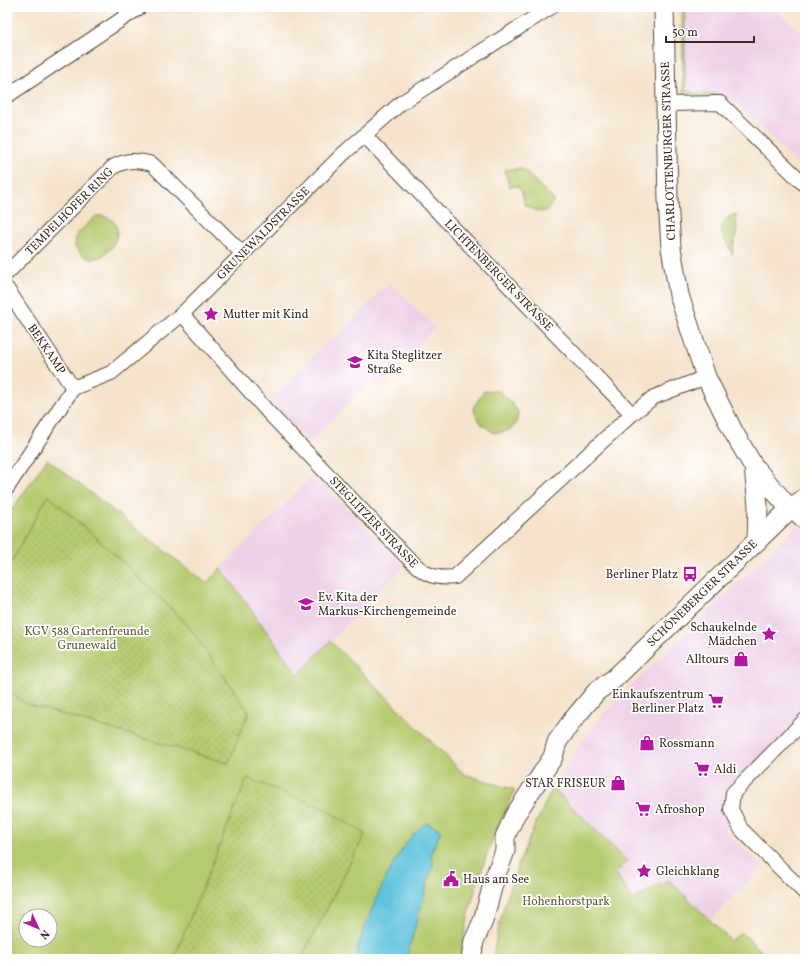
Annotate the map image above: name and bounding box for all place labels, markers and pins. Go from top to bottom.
place icon: Mutter mit Kind [202,305,220,323]
place label: Mutter mit Kind [223,307,309,323]
place label: Kita Steglitzer Straße [367,348,442,378]
school or university icon: Kita Steglitzer Straße [346,353,364,371]
bus stop icon: Berliner Platz [681,565,699,583]
place label: Berliner Platz [606,567,678,583]
place label: Ev. Kita der Markus-Kirchengemeinde [318,590,457,620]
school or university icon: Ev. Kita der Markus-Kirchengemeinde [297,595,315,613]
place label: Schaukelnde Mädchen [690,620,757,650]
place icon: Schaukelnde Mädchen [760,625,778,643]
shop icon: Alltours [732,650,750,668]
place label: Alltours [686,652,729,668]
place label: Einkaufszentrum Berliner Platz [612,687,704,717]
supermarket icon: Einkaufszentrum Berliner Platz [707,692,725,710]
shop icon: Rossmann [638,734,656,752]
place label: Rossmann [659,736,715,752]
supermarket icon: Aldi [693,760,711,778]
place label: Aldi [714,762,737,778]
shop icon: STAR FRISEUR [609,774,627,792]
place label: STAR FRISEUR [525,776,606,792]
supermarket icon: Afroshop [634,800,652,818]
place label: Afroshop [655,802,705,818]
place icon: Gleichklang [635,862,653,880]
place label: Gleichklang [656,864,719,880]
public building icon: Haus am See [442,870,460,888]
place label: Haus am See [463,872,530,888]

